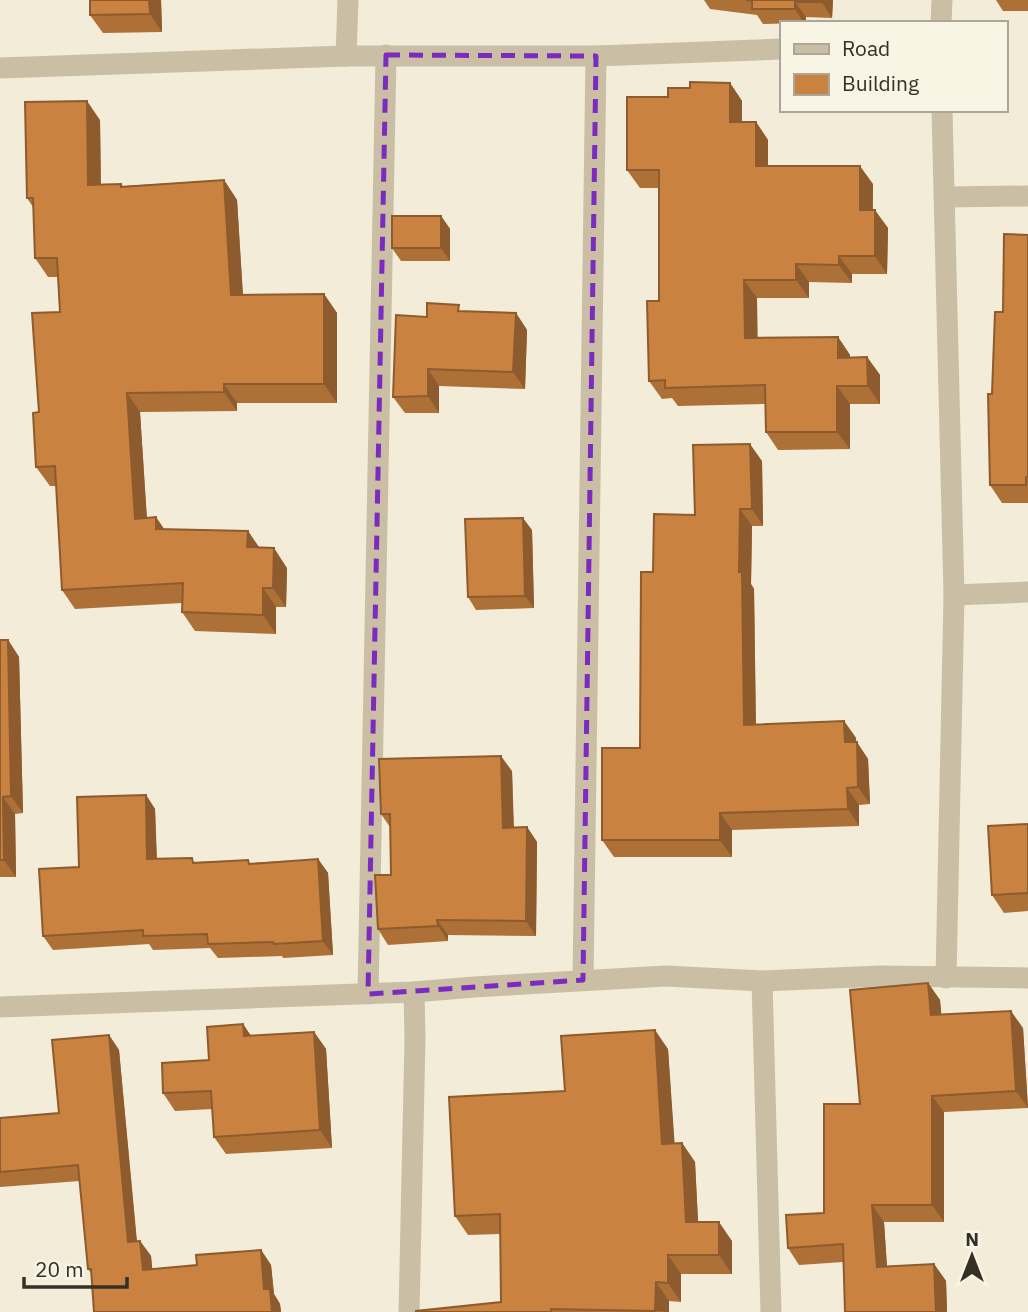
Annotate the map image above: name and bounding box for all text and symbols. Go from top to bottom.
legend [780,21,1007,112]
text: Road [842,34,890,62]
text: Building [842,69,919,97]
north arrow [937,1221,1007,1291]
text: N [965,1227,979,1251]
scale bar [24,1246,128,1290]
text: 20 m [35,1255,84,1283]

